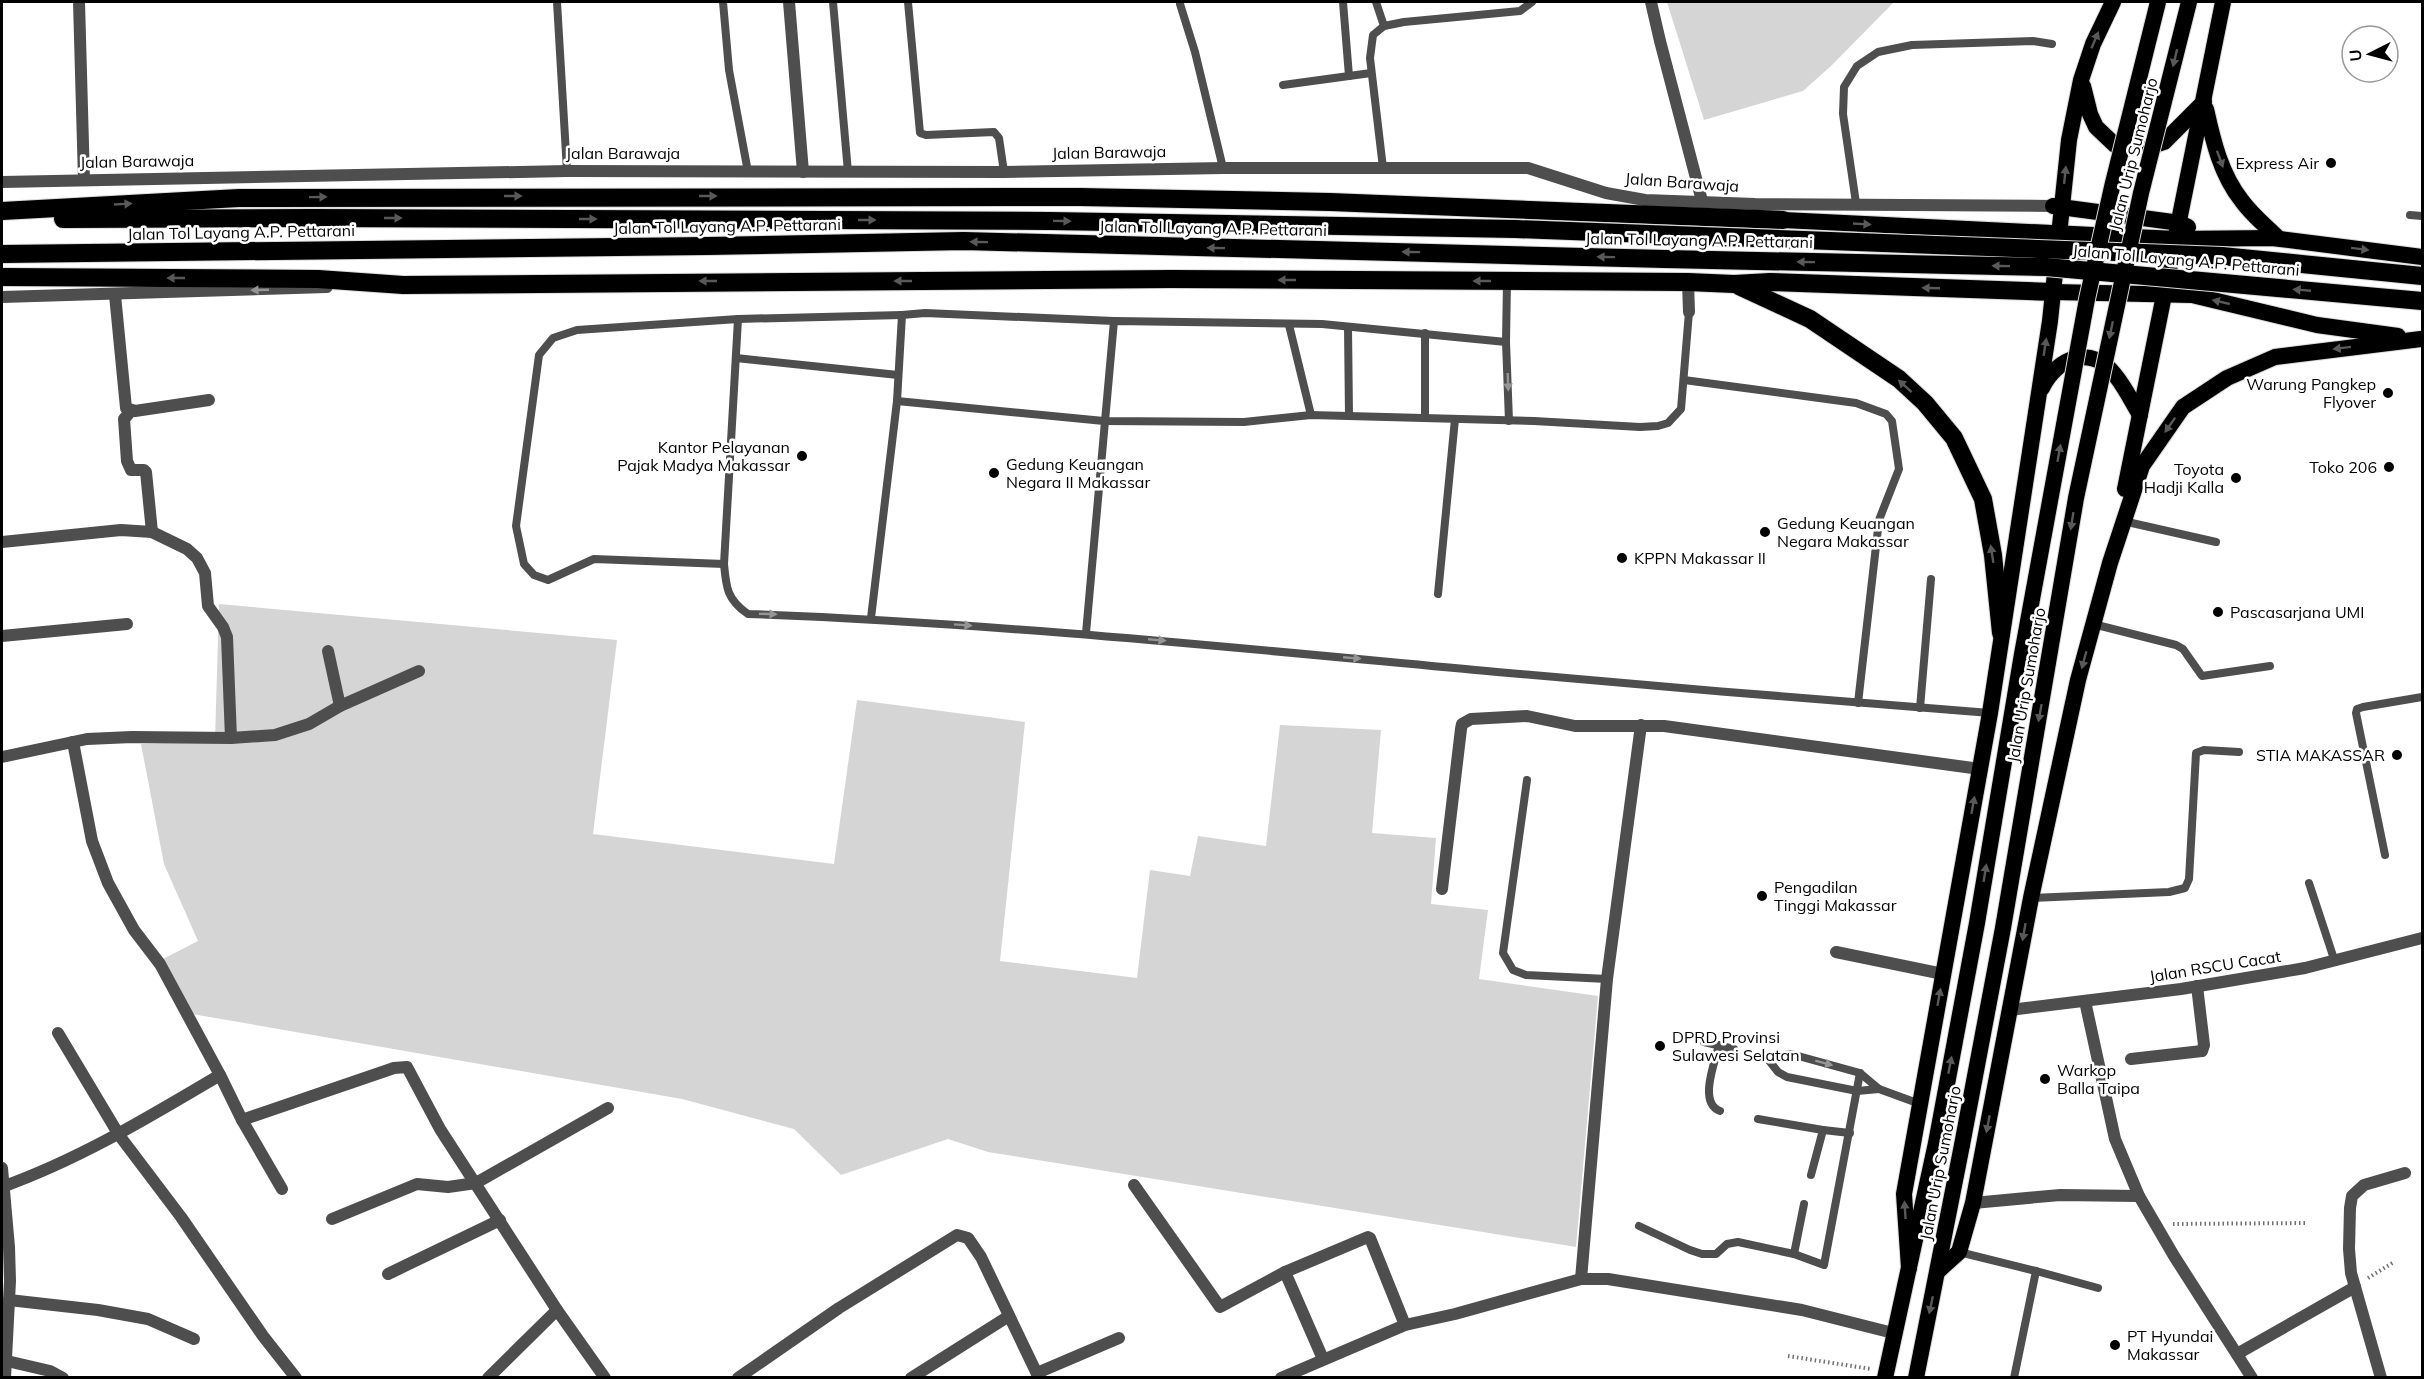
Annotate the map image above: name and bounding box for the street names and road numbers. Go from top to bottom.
street label: Jalan Urip Sumoharjo [2104,75,2162,233]
street label: Jalan Barawaja [1052,141,1166,163]
street label: Jalan Barawaja [566,143,680,163]
street label: Jalan Barawaja [80,150,194,172]
street label: Jalan Barawaja [1624,168,1740,196]
street label: Jalan Tol Layang A.P. Pettarani [613,214,841,238]
street label: Jalan Tol Layang A.P. Pettarani [1099,216,1327,240]
street label: Jalan Tol Layang A.P. Pettarani [127,220,355,244]
street label: Jalan Tol Layang A.P. Pettarani [1585,228,1813,252]
street label: Jalan Tol Layang A.P. Pettarani [2072,240,2300,280]
street label: Jalan Urip Sumoharjo [2003,606,2049,764]
street label: Jalan RSCU Cacat [2148,946,2283,986]
street label: Jalan Urip Sumoharjo [1915,1084,1965,1242]

